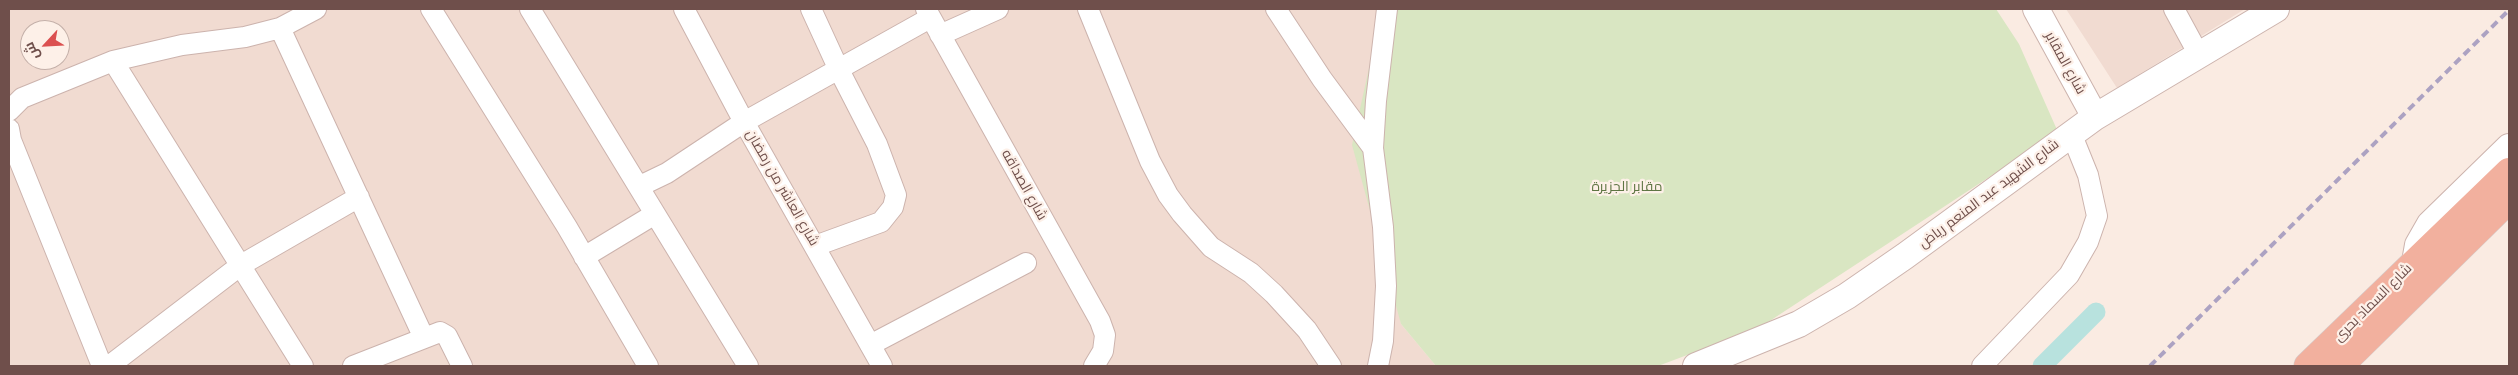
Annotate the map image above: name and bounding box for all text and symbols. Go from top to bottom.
north arrow [20,20,70,70]
street label: شارع المقابر [2041,29,2089,97]
text: ش [20,39,43,63]
street label: شارع العاشر من رمضان [742,127,822,249]
street label: شارع الشهيد عبد المنعم رياض [1916,136,2062,252]
street label: شارع الصداقه [998,147,1050,223]
park label: مقابر الجزيرة [1591,179,1663,195]
street label: شارع السماد بحرى [2330,260,2416,346]

